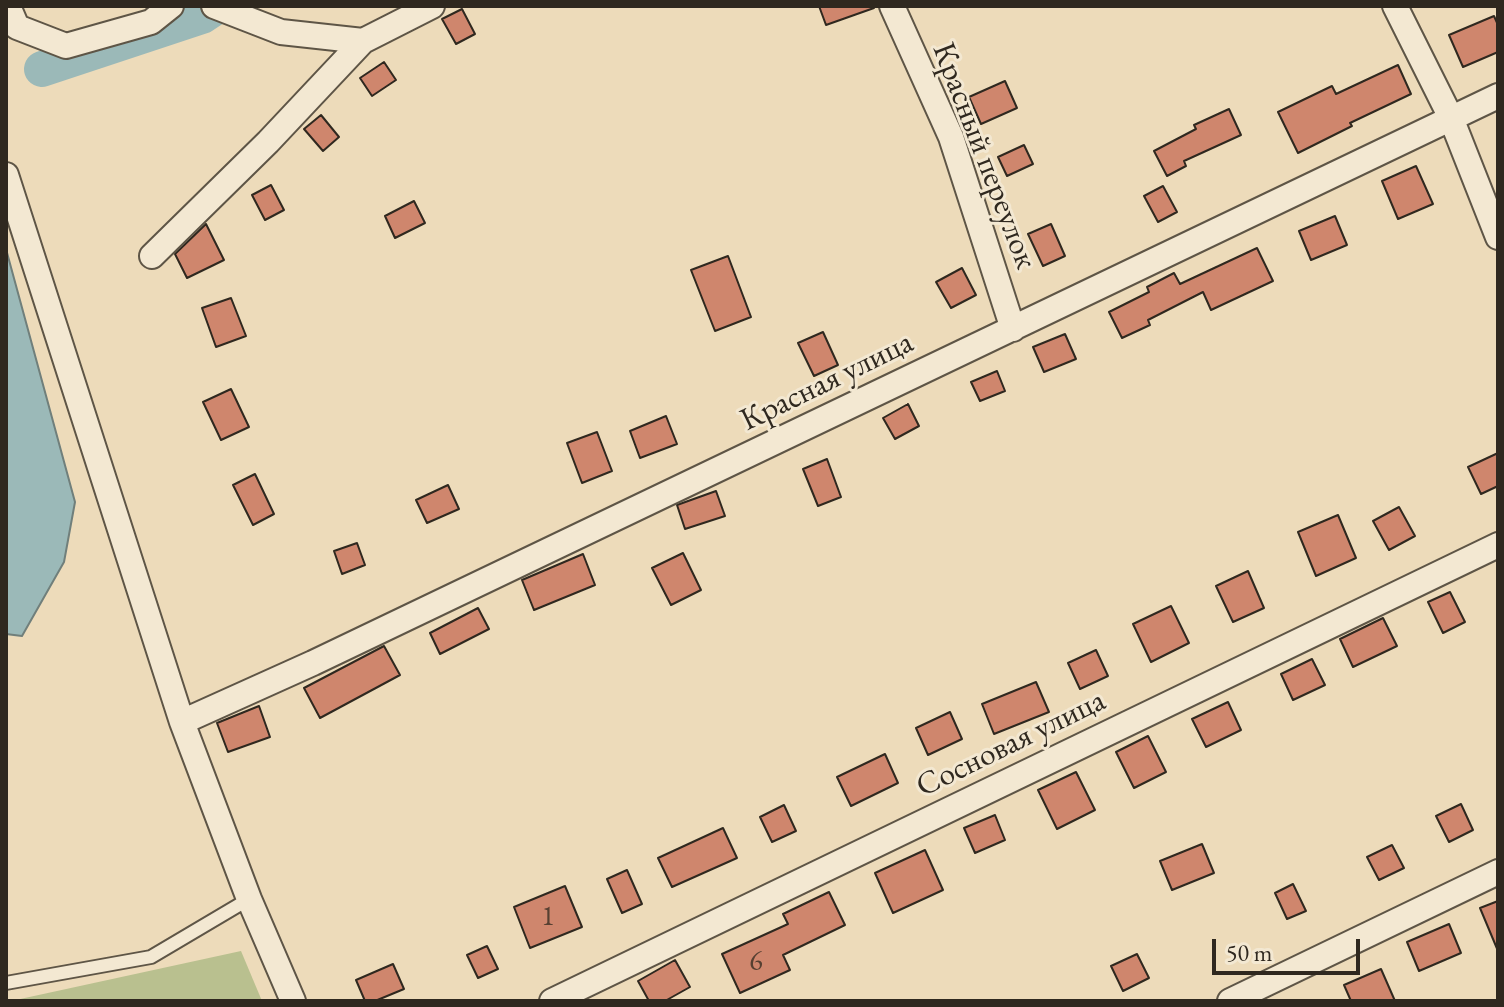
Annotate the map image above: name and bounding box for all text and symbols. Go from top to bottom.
street label: Красный переулок [923,37,1045,275]
street label: Красная улица [734,324,920,440]
street label: Сосновая улица [910,682,1112,806]
house number: 1 [541,900,555,934]
scale bar [1216,923,1364,973]
text: 50 m [1226,937,1273,968]
house number: 6 [749,945,763,979]

